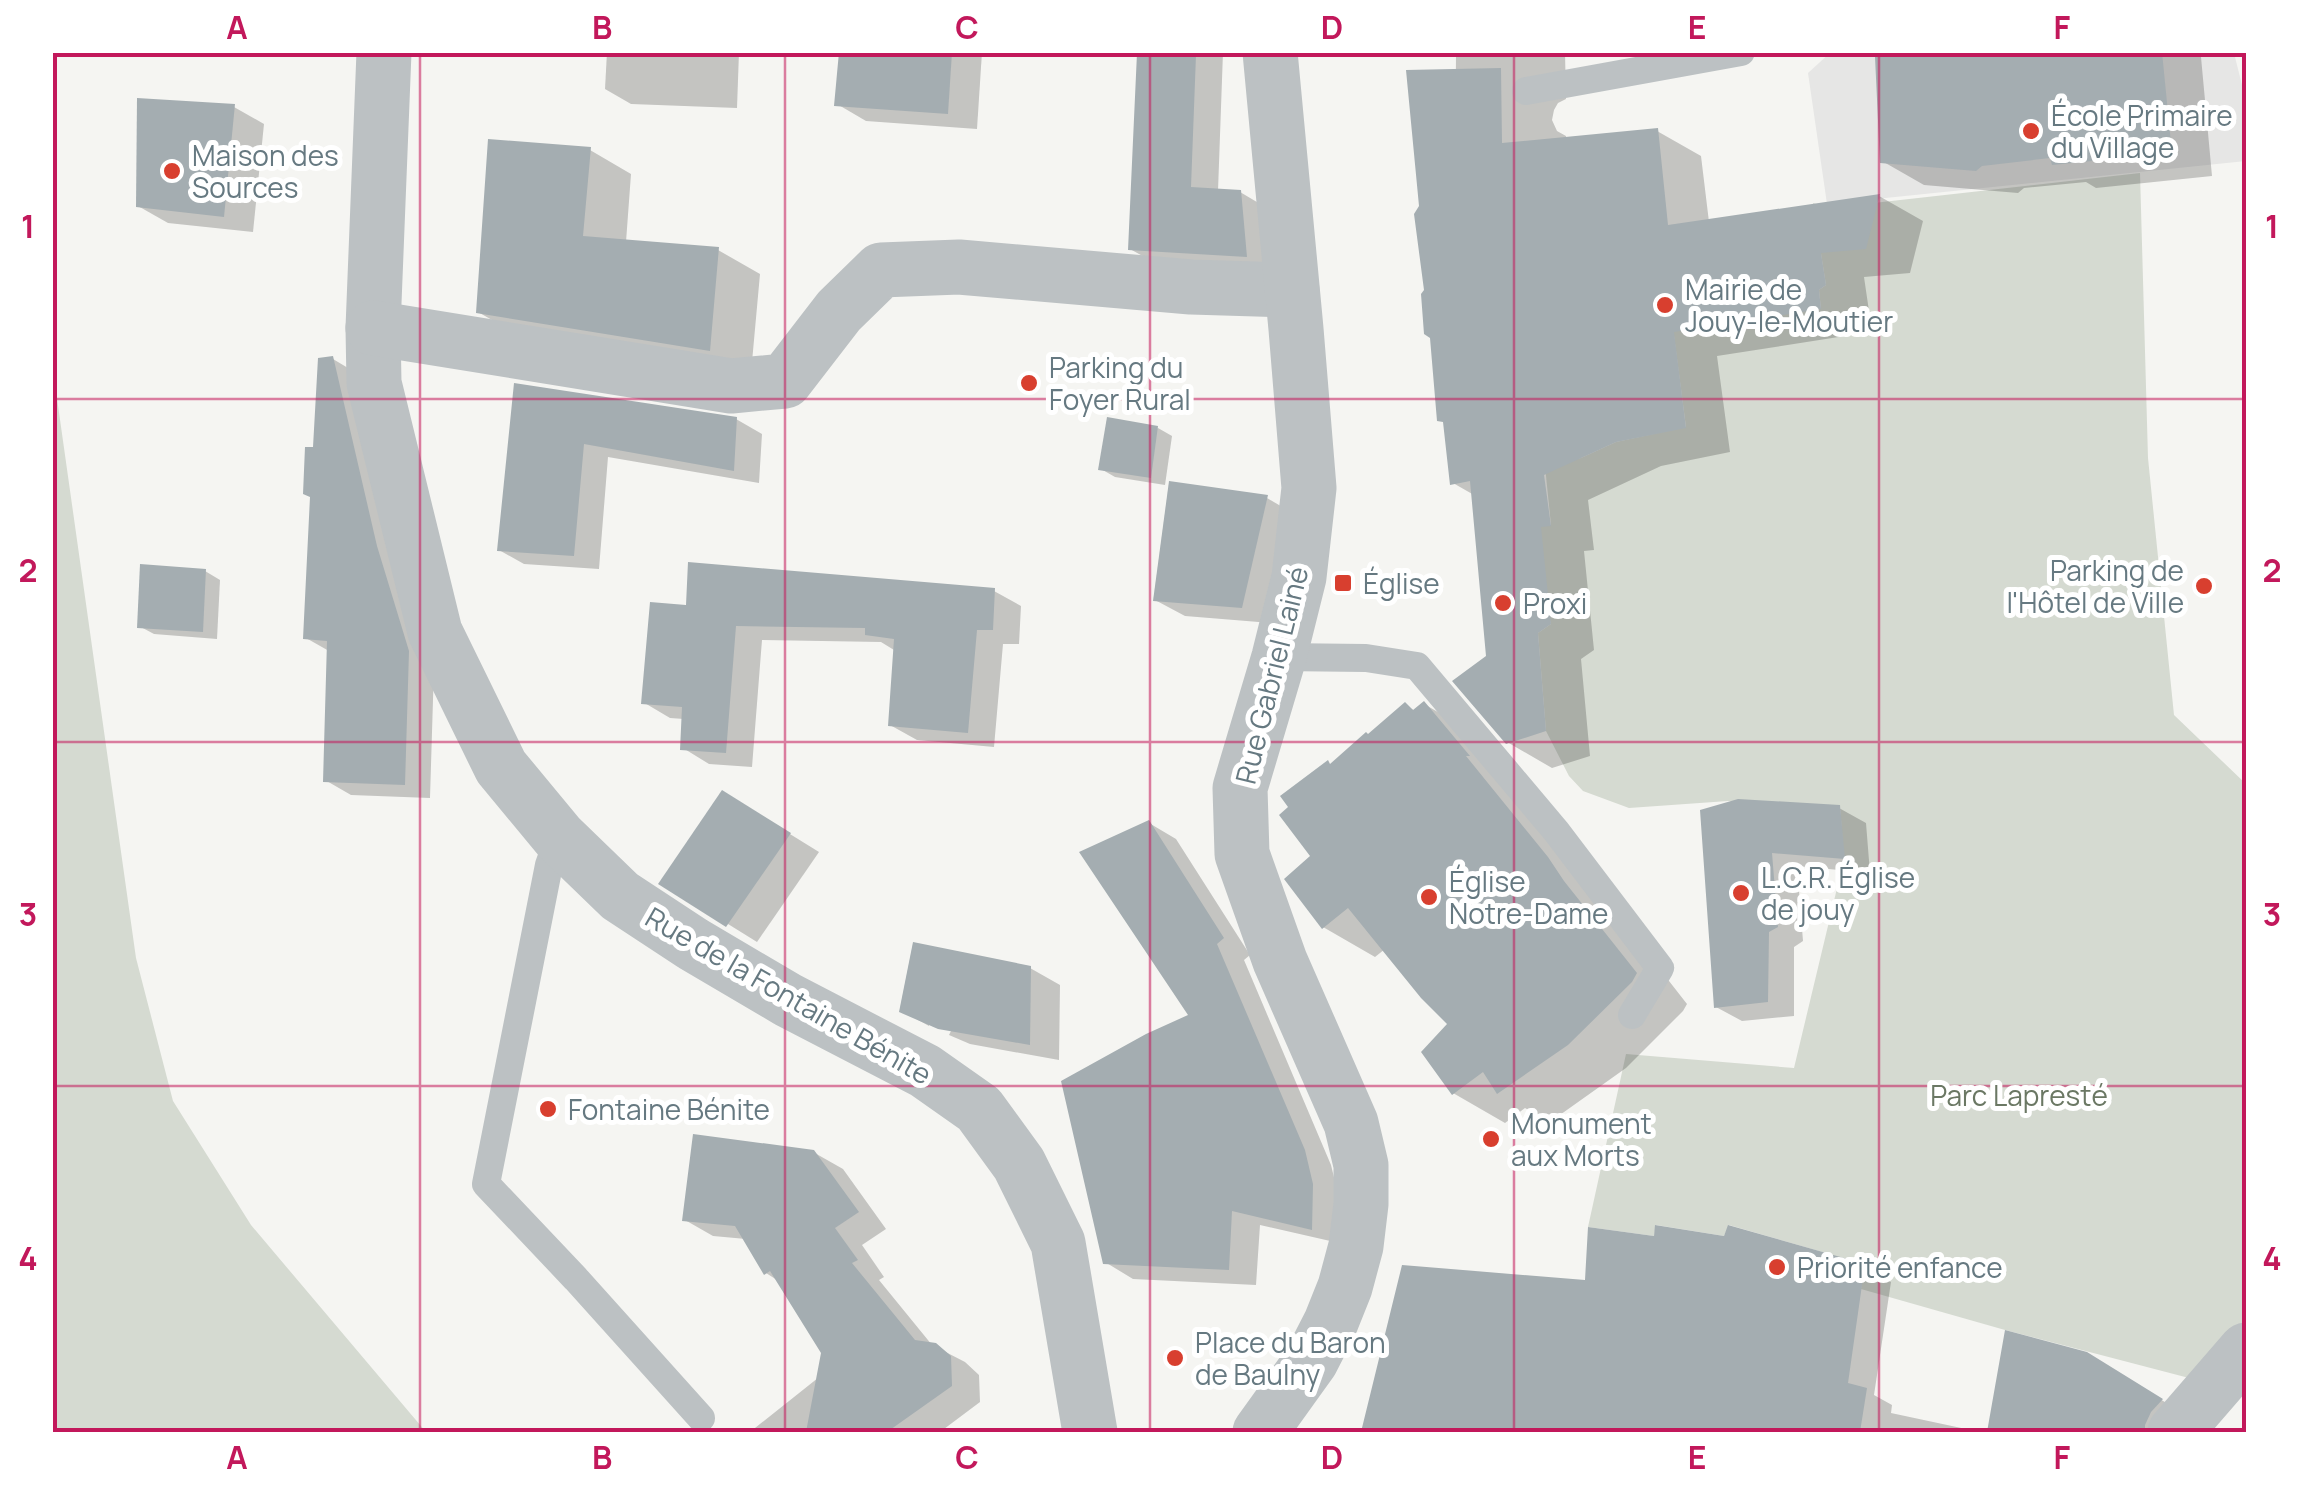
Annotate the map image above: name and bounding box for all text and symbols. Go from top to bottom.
text: A [226,5,248,49]
text: B [592,5,612,49]
text: C [955,5,979,49]
text: D [1321,5,1343,49]
text: E [1688,5,1706,49]
text: F [2054,5,2071,49]
place label: École Primaire du Village [2051,96,2233,166]
marker: École Primaire du Village [2020,120,2042,142]
place label: Maison des Sources [192,136,339,206]
marker: Maison des Sources [161,160,183,182]
text: 1 [21,204,35,248]
text: 1 [2265,204,2279,248]
place label: Mairie de Jouy-le-Moutier [1685,270,1893,340]
marker: Mairie de Jouy-le-Moutier [1654,294,1676,316]
place label: Parking du Foyer Rural [1049,348,1191,418]
marker: Parking du Foyer Rural [1018,372,1040,394]
text: 2 [18,548,38,592]
text: 2 [2262,548,2282,592]
place label: Parking de l'Hôtel de Ville [2007,551,2184,621]
street label: Rue Gabriel Lainé [1226,562,1316,788]
place label: Église [1363,564,1440,602]
marker: Église [1332,572,1354,594]
marker: Parking de l'Hôtel de Ville [2193,575,2215,597]
place label: Proxi [1523,584,1587,622]
marker: Proxi [1492,592,1514,614]
place label: L.C.R. Église de jouy [1761,858,1915,928]
place label: Église Notre-Dame [1449,862,1608,932]
marker: L.C.R. Église de jouy [1730,882,1752,904]
marker: Église Notre-Dame [1418,886,1440,908]
text: 3 [19,892,37,936]
text: 3 [2263,892,2281,936]
street label: Rue de la Fontaine Bénite [639,897,939,1093]
park label: Parc Lapresté [1930,1076,2108,1114]
place label: Fontaine Bénite [568,1090,770,1128]
marker: Fontaine Bénite [537,1098,559,1120]
place label: Monument aux Morts [1511,1104,1652,1174]
marker: Monument aux Morts [1480,1128,1502,1150]
text: 4 [18,1236,38,1280]
text: 4 [2262,1236,2282,1280]
place label: Priorité enfance [1797,1248,2003,1286]
marker: Priorité enfance [1766,1256,1788,1278]
place label: Place du Baron de Baulny [1195,1323,1386,1393]
marker: Place du Baron de Baulny [1164,1347,1186,1369]
text: A [226,1435,248,1479]
text: B [592,1435,612,1479]
text: C [955,1435,979,1479]
text: D [1321,1435,1343,1479]
text: E [1688,1435,1706,1479]
text: F [2054,1435,2071,1479]

